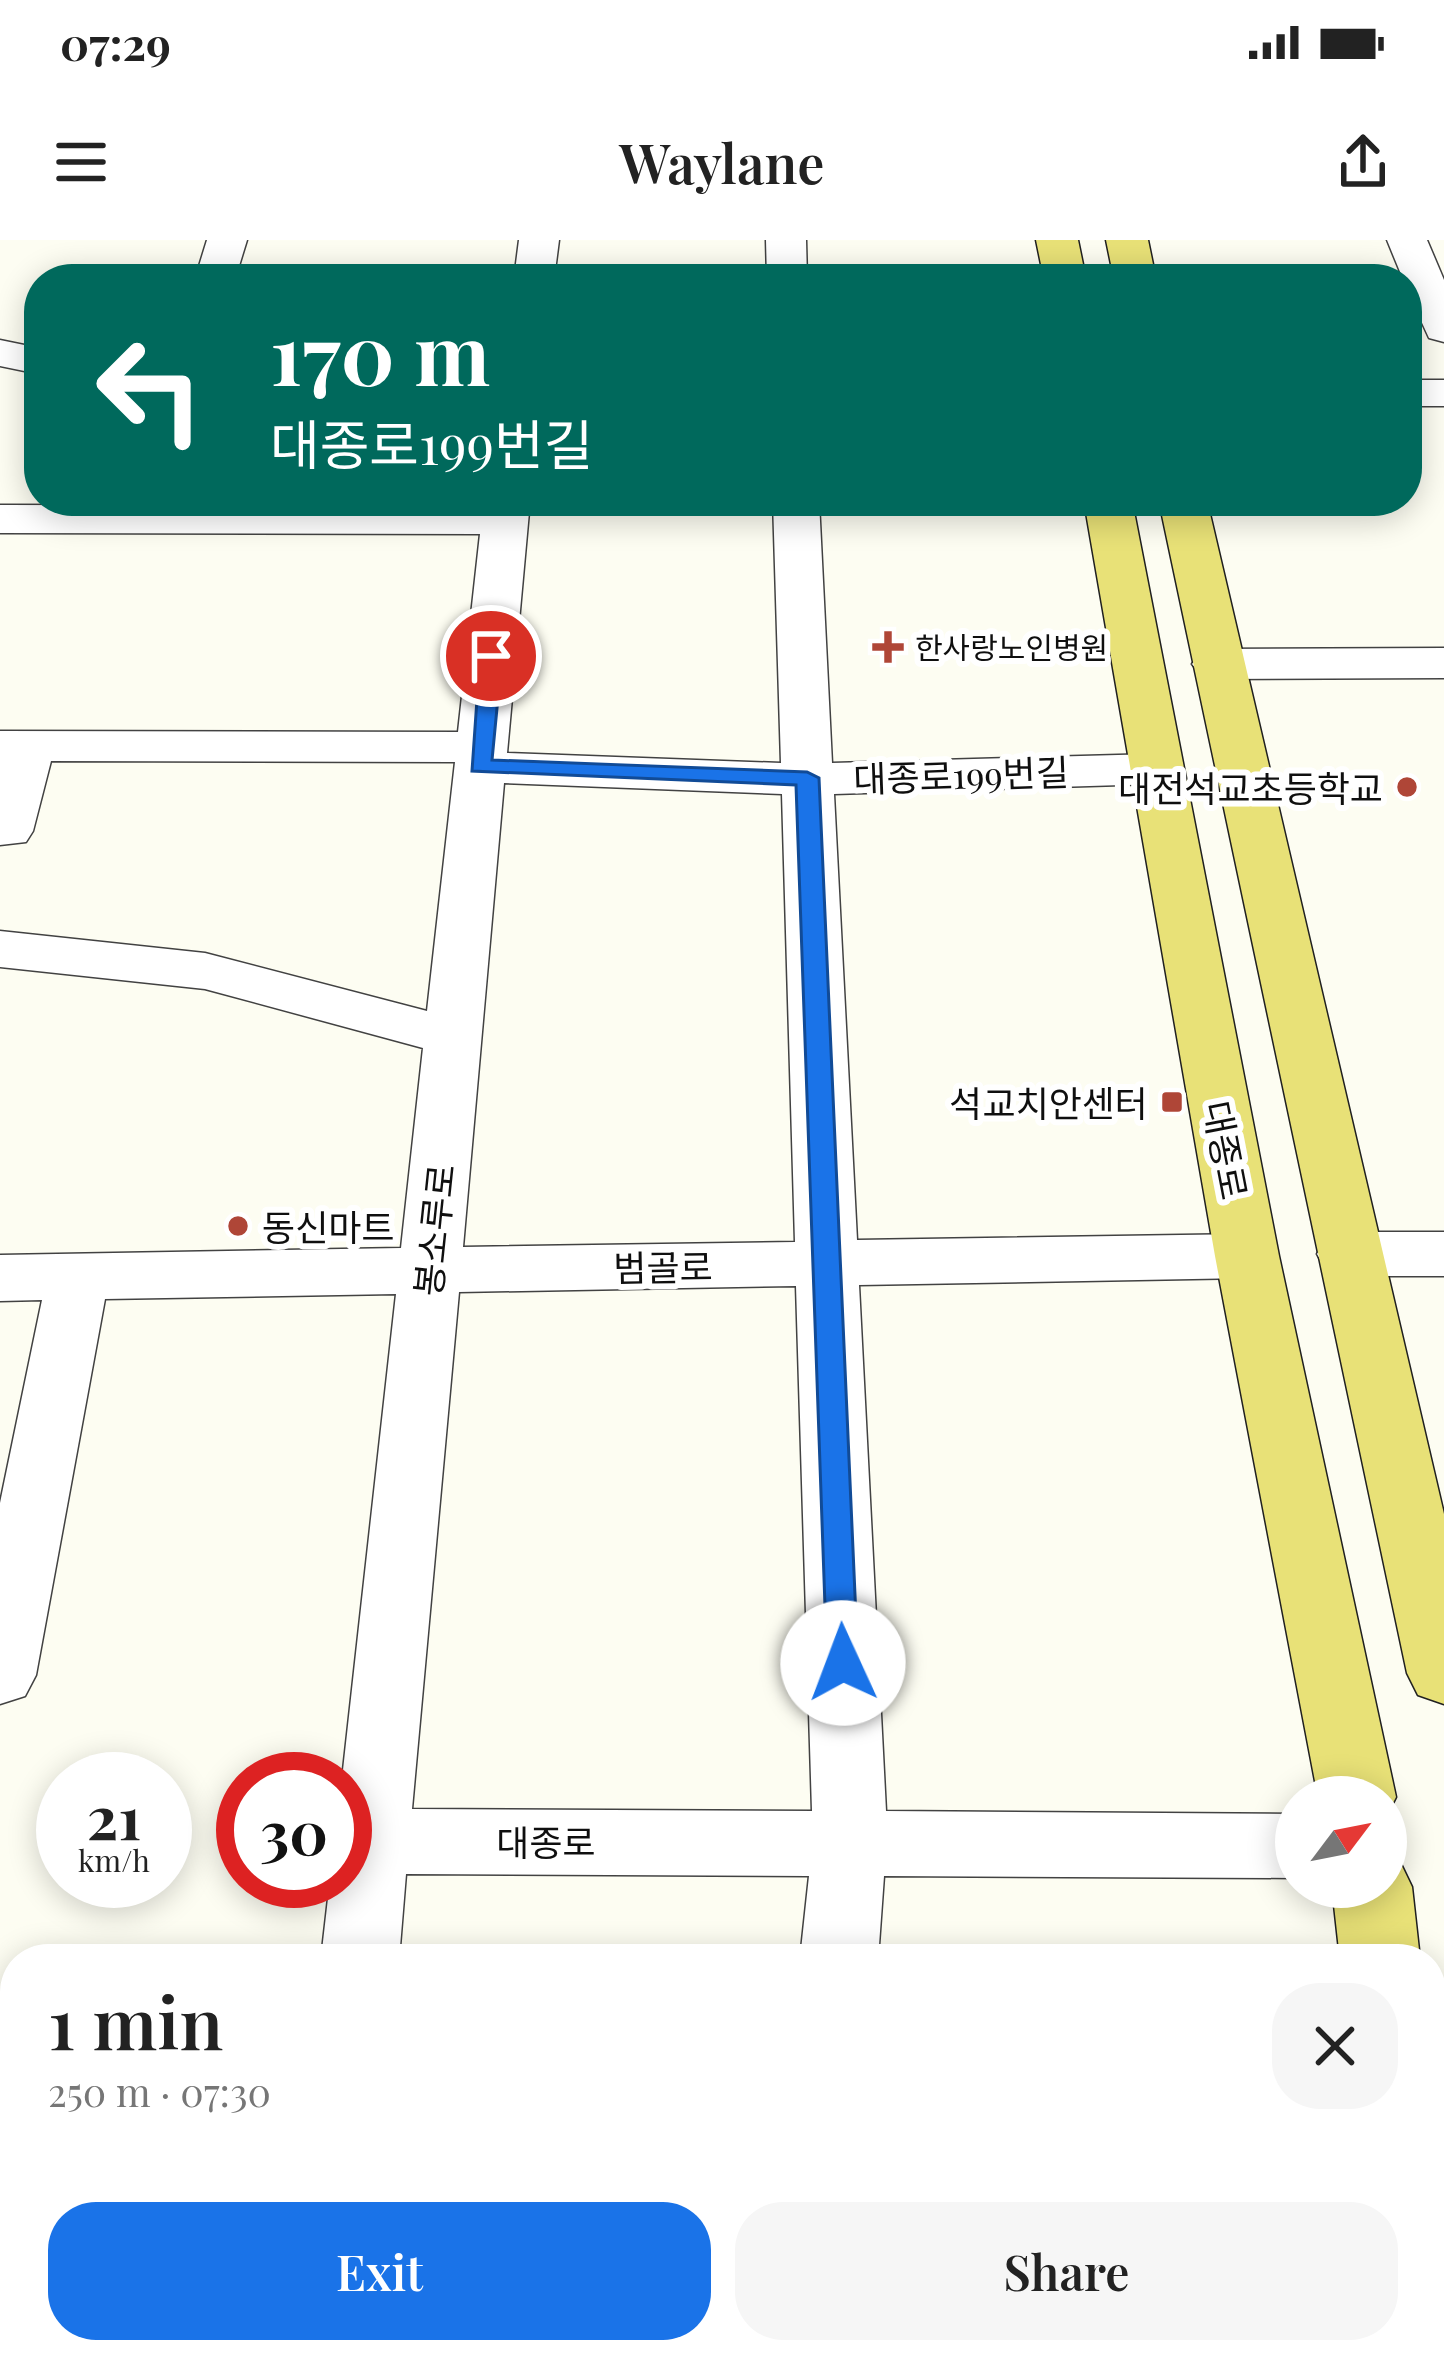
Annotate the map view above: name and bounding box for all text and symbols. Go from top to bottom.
text: 07:29 [60,12,171,72]
text: Waylane [619,126,825,198]
icon: menu [48,129,114,195]
icon: share [1330,129,1396,195]
text: 170 m [270,295,490,407]
icon: left [72,312,228,468]
text: 대종로199번길 [270,407,593,479]
pin [440,605,542,707]
icon: arrive [458,623,524,689]
place label: 한사랑노인병원 [915,627,1108,667]
marker: 한사랑노인병원 [872,631,904,663]
street label: 대종로199번길 [852,746,1070,802]
place label: 대전석교초등학교 [1118,763,1383,811]
marker: 대전석교초등학교 [1394,774,1420,800]
place label: 석교치안센터 [949,1078,1148,1126]
marker: 석교치안센터 [1159,1089,1185,1115]
street label: 대종로 [1194,1097,1260,1203]
street label: 봉소루로 [402,1162,464,1298]
place label: 동신마트 [262,1202,394,1250]
marker: 동신마트 [225,1213,251,1239]
street label: 범골로 [613,1241,713,1291]
position arrow [780,1600,906,1726]
speed limit sign: 30 [216,1752,372,1908]
text: 21 [87,1775,141,1855]
north arrow [1275,1776,1407,1908]
map controls [1275,1776,1407,1908]
street label: 대종로 [496,1817,596,1865]
text: km/h [78,1840,150,1880]
text: 1 min [48,1972,223,2068]
button: close [1272,1983,1398,2109]
text: 250 m · 07:30 [48,2065,271,2117]
button: Exit [48,2202,711,2340]
button: Share [735,2202,1398,2340]

